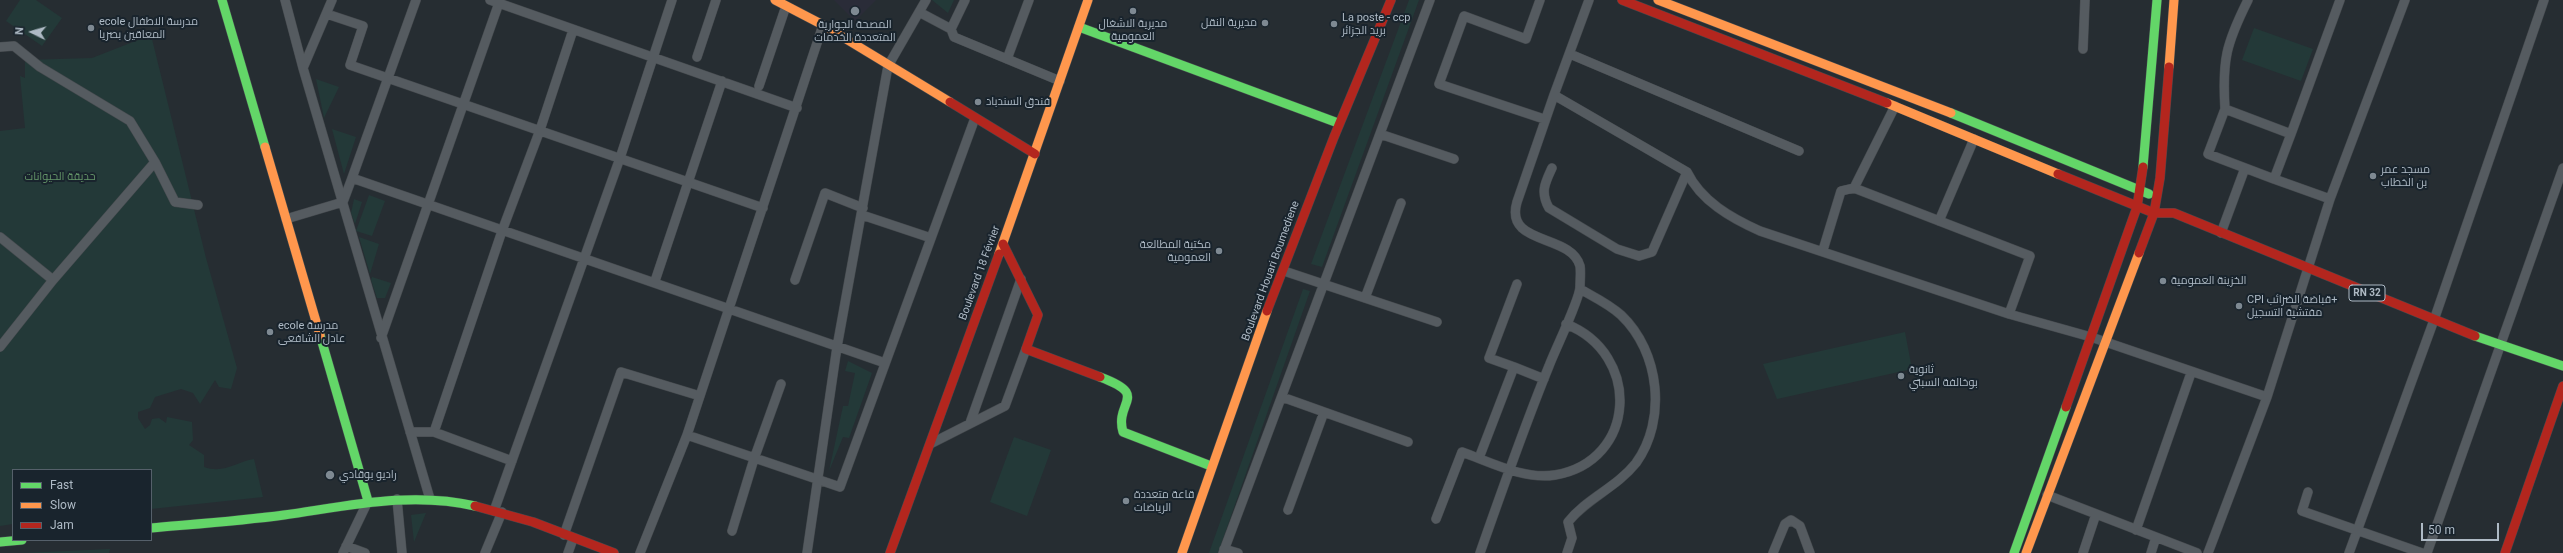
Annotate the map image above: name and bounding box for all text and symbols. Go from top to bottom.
marker: المصحة الجوارية المتعددة الخدمات [849,5,861,17]
marker: مديرية الاشغال العمومية [1128,6,1138,16]
place label: La poste - ccp بريد الجزائر [1342,11,1410,37]
north arrow [12,12,52,52]
place label: ecole مدرسة الاطفال المعاقين بصريا [99,15,198,41]
place label: مديرية النقل [1201,16,1257,30]
place label: مديرية الاشغال العمومية [1099,17,1167,43]
place label: المصحة الجوارية المتعددة الخدمات [814,18,896,44]
marker: مديرية النقل [1260,18,1270,28]
marker: La poste - ccp بريد الجزائر [1329,19,1339,29]
marker: ecole مدرسة الاطفال المعاقين بصريا [86,23,96,33]
text: N [13,26,26,35]
place label: فندق السندباد [986,95,1050,109]
marker: فندق السندباد [973,97,983,107]
place label: مسجد عمر بن الخطاب [2381,163,2430,189]
park label: حديقة الحيوانات [24,170,96,184]
marker: مسجد عمر بن الخطاب [2368,171,2378,181]
street label: Boulevard Houari Boumediene [1239,199,1303,343]
street label: Boulevard 18 Février [957,224,1003,322]
place label: مكتبة المطالعة العمومية [1140,238,1211,264]
marker: مكتبة المطالعة العمومية [1214,246,1224,256]
place label: الخزينة العمومية [2171,274,2246,288]
marker: الخزينة العمومية [2158,276,2168,286]
road number: RN 32 [2349,285,2385,301]
place label: CPI قباضة الضرائب+ مفتشية التسجيل [2247,293,2337,319]
marker: CPI قباضة الضرائب+ مفتشية التسجيل [2234,301,2244,311]
place label: ecole مدرسة عادل الشافعى [278,319,345,345]
marker: ecole مدرسة عادل الشافعى [265,327,275,337]
place label: ثانوية بوخالفة السبتي [1909,363,1978,389]
marker: ثانوية بوخالفة السبتي [1896,371,1906,381]
place label: راديو بوقادي [339,468,397,482]
legend [12,469,152,541]
marker: راديو بوقادي [324,469,336,481]
text: Fast [50,478,73,492]
place label: قاعة متعددة الرياضات [1134,488,1194,514]
marker: قاعة متعددة الرياضات [1121,496,1131,506]
text: Slow [50,498,76,512]
scale bar [2423,515,2501,541]
text: Jam [50,518,74,532]
text: 50 m [2428,523,2455,537]

